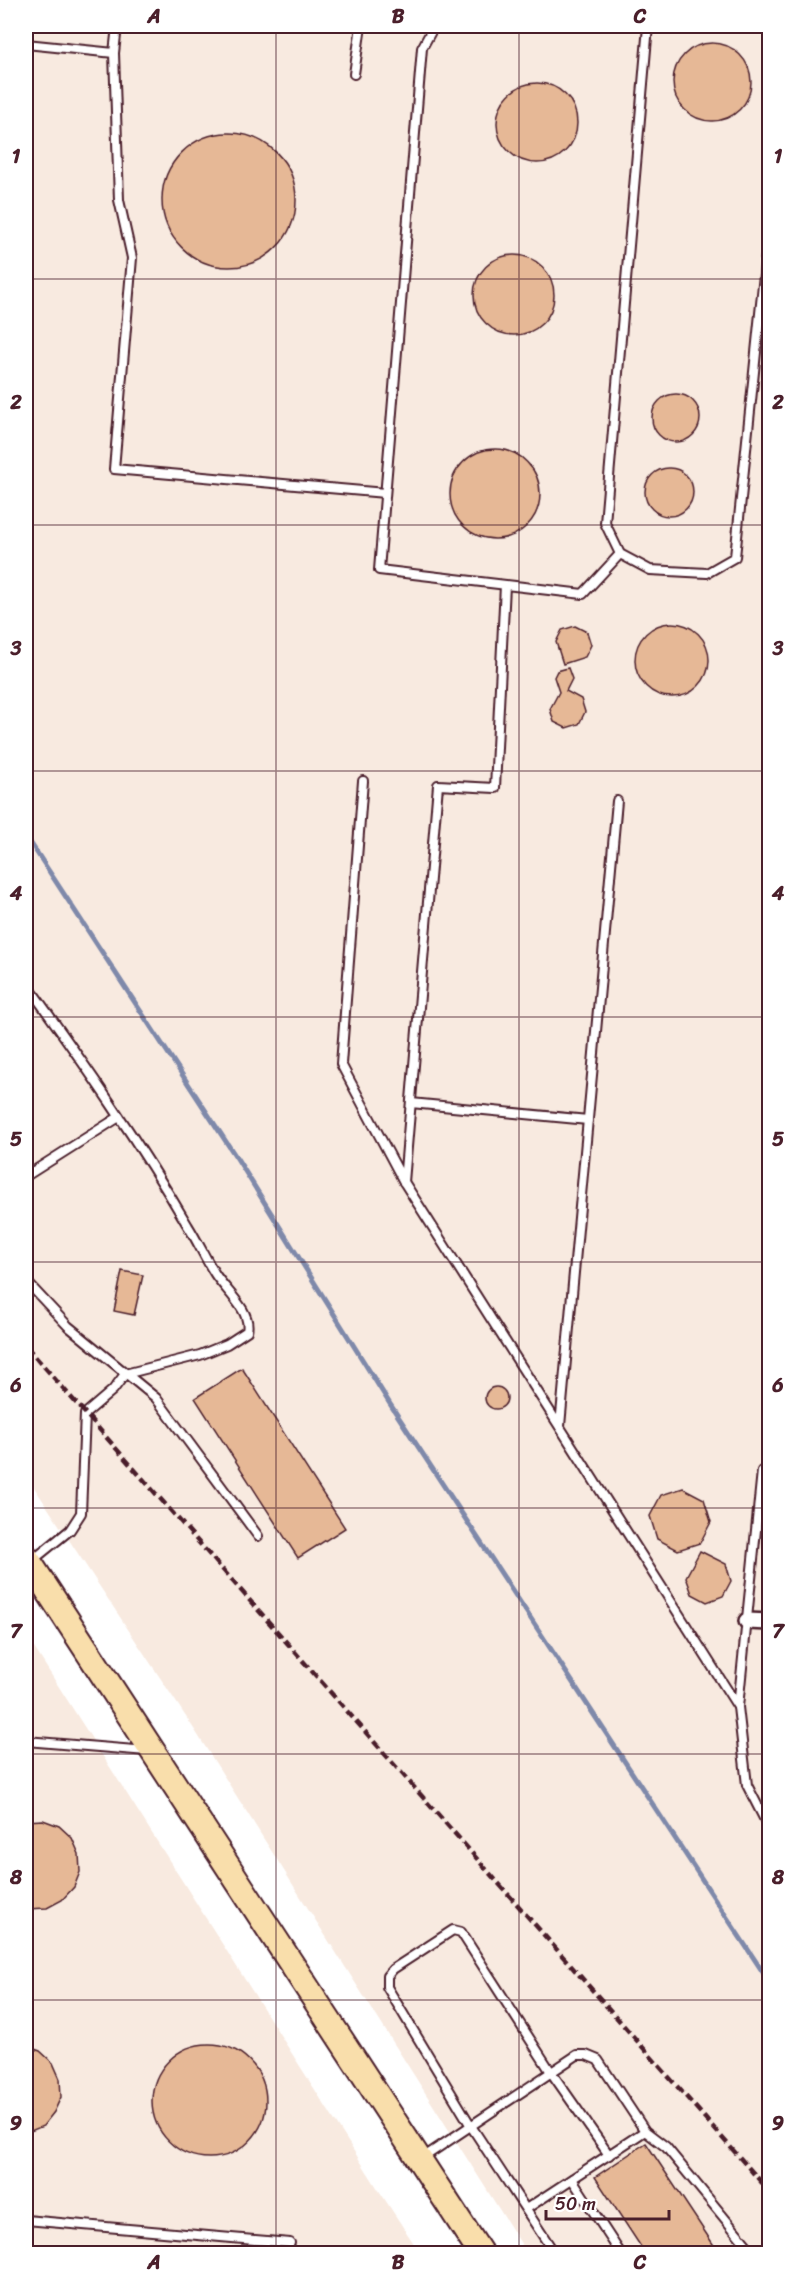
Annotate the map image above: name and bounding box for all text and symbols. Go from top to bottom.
text: A [146,0,161,34]
text: B [392,0,405,34]
text: C [633,0,647,34]
text: 1 [12,139,21,174]
text: 1 [774,139,783,174]
text: 2 [9,385,22,420]
text: 2 [771,385,784,420]
text: 3 [10,631,22,666]
text: 3 [772,631,784,666]
text: 4 [9,876,23,911]
text: 4 [771,876,785,911]
text: 5 [10,1122,22,1157]
text: 5 [772,1122,784,1157]
text: 6 [9,1368,22,1403]
text: 6 [771,1368,784,1403]
text: 7 [10,1614,23,1649]
text: 7 [772,1614,785,1649]
text: 8 [9,1860,23,1895]
text: 8 [771,1860,785,1895]
text: 9 [10,2106,22,2141]
text: 9 [772,2106,784,2141]
scale bar [546,2183,669,2221]
text: 50 m [555,2188,596,2220]
text: A [146,2245,161,2279]
text: B [392,2245,405,2279]
text: C [633,2245,647,2279]

